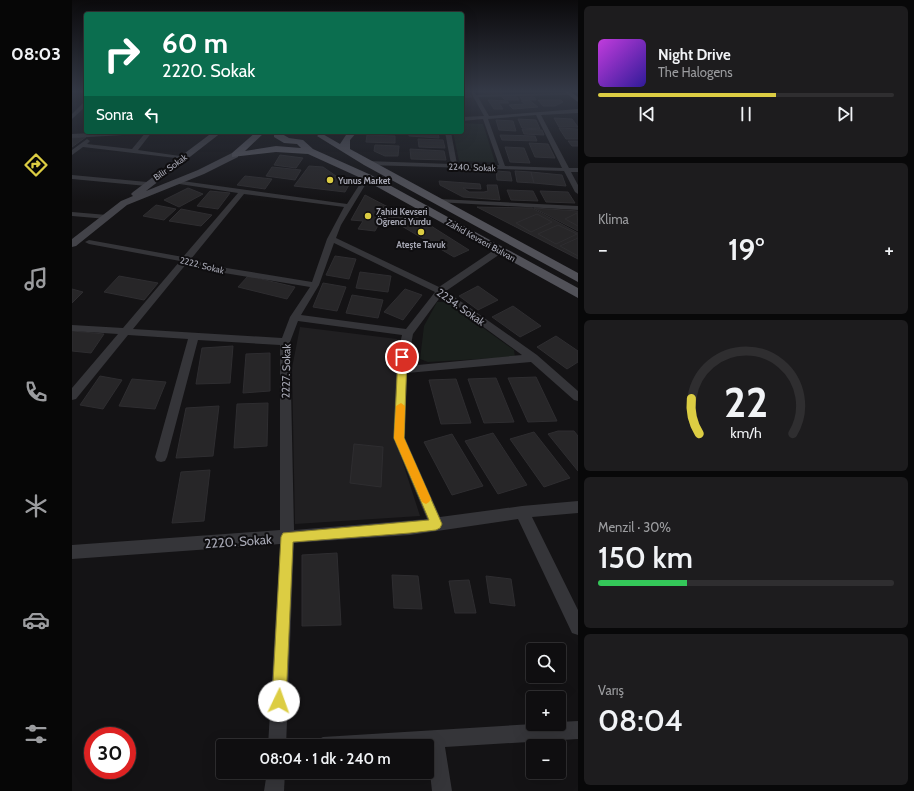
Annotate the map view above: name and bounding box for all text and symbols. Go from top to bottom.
text: 60 m [162,26,228,60]
icon: right [96,28,148,80]
text: 08:03 [11,43,61,65]
text: Night Drive [658,46,731,64]
text: 2220. Sokak [162,60,255,82]
text: The Halogens [658,64,733,80]
icon: previous [636,103,658,125]
icon: pause [735,103,757,125]
icon: next [834,103,856,125]
icon: left [141,104,163,126]
text: Sonra [96,106,133,124]
icon: directions [22,151,50,179]
street label: Bilir Sokak [151,151,189,183]
street label: 2240. Sokak [448,161,496,173]
marker: Yunus Market [325,175,335,185]
place label: Yunus Market [337,175,390,186]
place label: Zahid Kevseri Öğrenci Yurdu [376,206,431,227]
marker: Zahid Kevseri Öğrenci Yurdu [363,211,373,221]
text: Klima [598,211,629,227]
street label: Zahid Kevseri Bulvarı [444,216,518,264]
marker: Ateşte Tavuk [416,227,426,237]
text: 19° [728,231,764,268]
text: − [598,236,608,263]
text: + [884,236,894,263]
place label: Ateşte Tavuk [396,239,446,250]
street label: 2222. Sokak [179,254,225,276]
icon: music [22,265,50,293]
street label: 2234. Sokak [434,285,488,329]
pin [385,340,419,374]
street label: 2227. Sokak [279,343,293,398]
icon: arrive [391,346,413,368]
text: 22 [724,376,768,426]
icon: phone [22,378,50,406]
text: km/h [730,423,762,441]
icon: climate [22,492,50,520]
text: Menzil · 30% [598,519,671,535]
street label: 2220. Sokak [204,531,272,551]
text: 150 km [598,539,693,576]
icon: car [22,606,50,634]
map controls [526,643,566,779]
button: search [526,643,566,683]
position arrow [258,680,300,722]
text: Varış [598,682,624,698]
button: + [526,691,566,731]
text: 08:04 [598,702,683,739]
icon: filters [22,720,50,748]
speed limit sign: 30 [84,727,136,779]
button: − [526,739,566,779]
text: 08:04 · 1 dk · 240 m [259,750,391,768]

